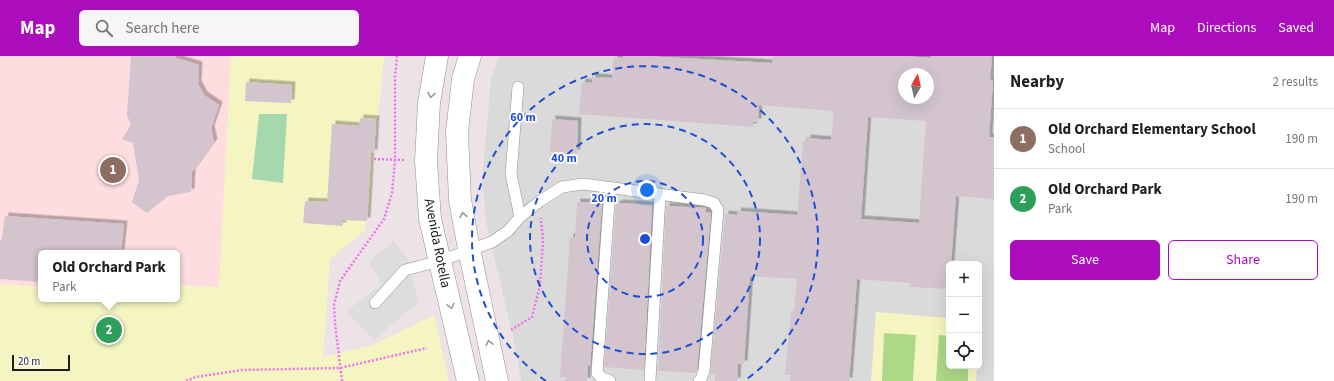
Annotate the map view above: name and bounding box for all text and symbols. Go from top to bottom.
search box [79,10,359,46]
text: Map [20,15,55,42]
icon: search [93,17,115,39]
text: Search here [125,18,199,39]
text: Map [1150,18,1175,38]
text: Directions [1197,18,1256,38]
text: Saved [1278,18,1314,38]
north arrow [898,68,934,104]
text: Nearby [1010,70,1064,94]
text: 2 results [1273,73,1318,91]
one-way arrow [427,91,436,98]
text: 60 m [510,109,536,126]
text: Old Orchard Elementary School [1048,119,1256,140]
text: 1 [1020,130,1026,148]
text: 190 m [1285,130,1318,148]
text: School [1048,140,1085,158]
text: 40 m [551,150,577,167]
pin: 1 [100,155,126,185]
text: Old Orchard Park [1048,179,1162,200]
your location [637,180,657,200]
text: 20 m [591,190,617,207]
text: 2 [1020,190,1026,208]
text: 190 m [1285,190,1318,208]
street label: Avenida Rotella [419,197,455,290]
text: Park [1048,200,1072,218]
one-way arrow [459,212,468,219]
centre of rings [638,232,652,246]
button: Save [1010,240,1160,280]
button: Share [1168,240,1318,280]
popup [38,250,180,302]
text: Old Orchard Park [52,257,166,278]
map controls [946,261,982,369]
button: + [946,261,982,297]
text: Park [52,278,76,296]
button: − [946,297,982,333]
one-way arrow [446,303,454,309]
pin: 2 [96,315,122,345]
button: locate [946,333,982,369]
one-way arrow [485,340,493,346]
scale bar [12,353,70,372]
text: 20 m [18,354,40,369]

